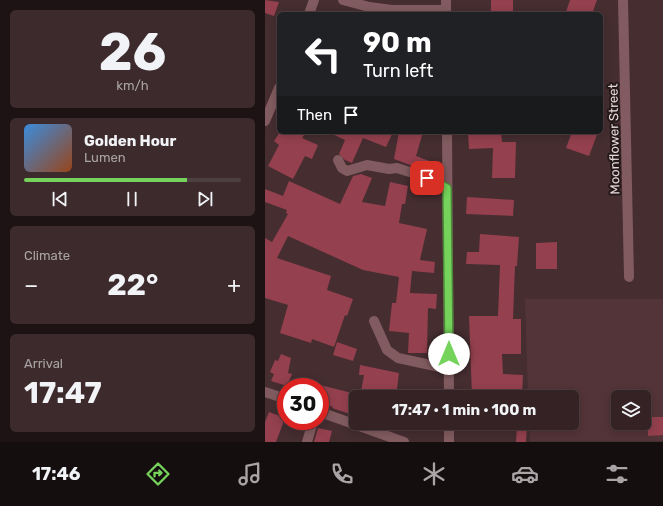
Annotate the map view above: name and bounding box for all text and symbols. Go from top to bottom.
text: 26 [99,21,166,83]
text: 90 m [363,26,432,59]
icon: left [297,28,349,80]
text: Turn left [363,60,433,82]
text: km/h [116,78,149,93]
street label: Moonflower Street [606,83,622,195]
icon: arrive [340,104,362,126]
text: Then [297,106,332,124]
text: Golden Hour [84,132,176,150]
text: Lumen [84,150,126,165]
pin [410,161,444,195]
icon: arrive [416,167,438,189]
icon: previous [49,188,71,210]
icon: pause [121,188,143,210]
icon: next [194,188,216,210]
text: Climate [24,248,70,263]
text: 22° [107,267,158,303]
text: − [24,272,38,299]
text: + [227,272,241,299]
position arrow [428,333,470,375]
text: Arrival [24,356,63,371]
text: 17:47 [24,375,102,411]
speed limit sign: 30 [277,378,329,430]
map controls [611,390,651,430]
button: layers [611,390,651,430]
text: 17:47 · 1 min · 100 m [392,401,536,419]
icon: directions [144,460,172,488]
icon: music [236,460,264,488]
icon: phone [328,460,356,488]
icon: climate [420,460,448,488]
icon: car [511,460,539,488]
icon: filters [603,460,631,488]
text: 17:46 [32,463,80,485]

